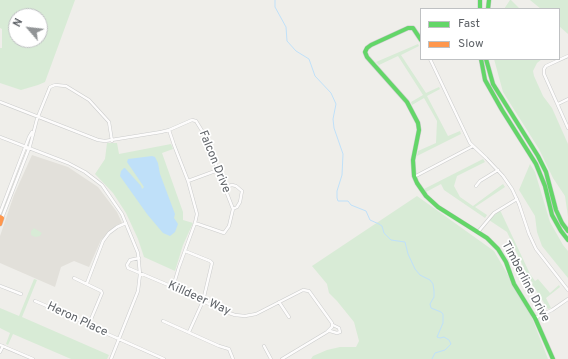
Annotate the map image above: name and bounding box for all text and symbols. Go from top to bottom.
north arrow [8,8,48,48]
legend [420,8,560,60]
text: N [10,16,26,30]
text: Fast [458,16,480,32]
text: Slow [458,36,484,52]
street label: Falcon Drive [195,129,233,195]
street label: Timberline Drive [498,239,552,325]
street label: Killdeer Way [165,279,233,319]
street label: Heron Place [44,300,110,340]

